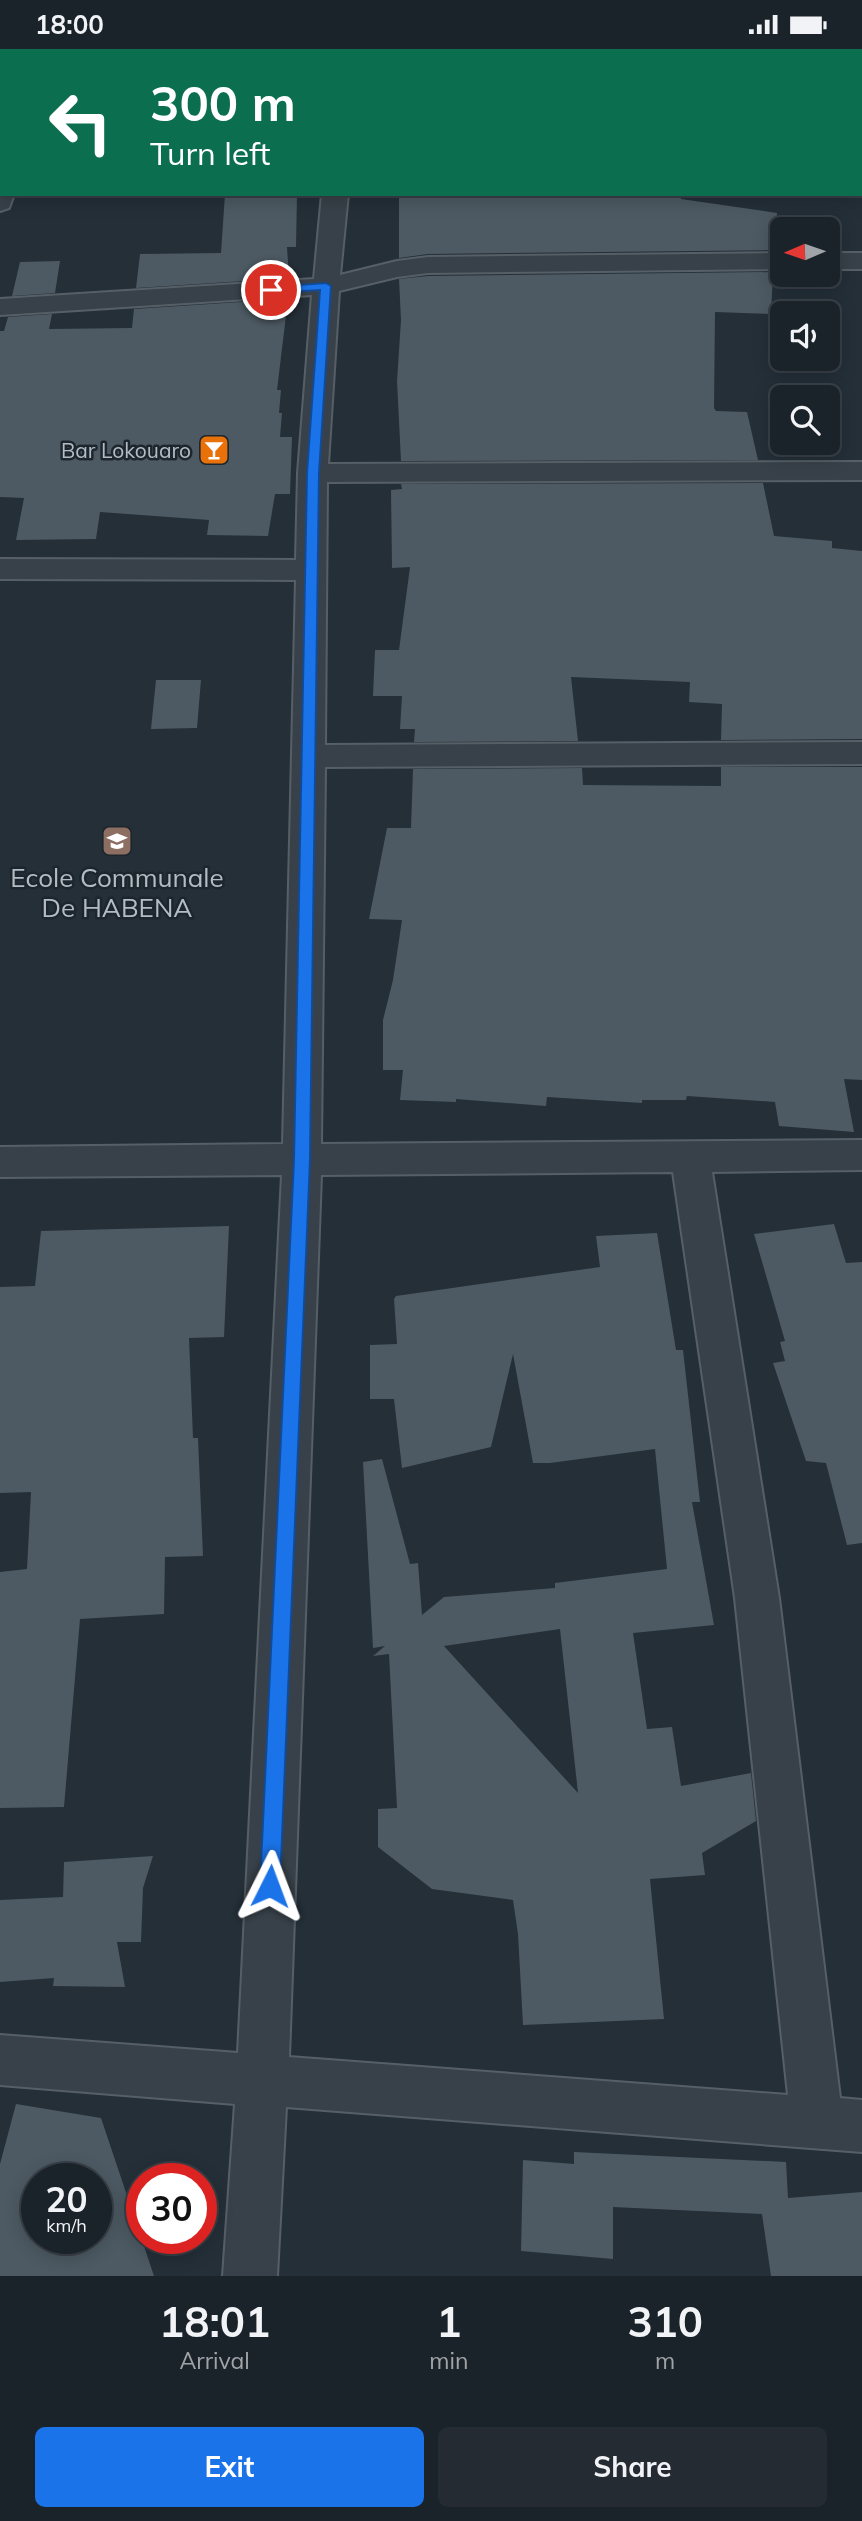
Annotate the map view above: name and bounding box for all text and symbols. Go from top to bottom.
text: 18:00 [35,8,104,41]
text: 300 m [150,72,296,133]
icon: left [35,77,126,168]
text: Turn left [150,133,270,173]
north arrow [770,217,840,287]
map controls [770,217,840,455]
pin [241,260,301,320]
icon: arrive [252,271,290,309]
button: sound [770,301,840,371]
button: search [770,385,840,455]
bar icon: Bar Lokouaro [197,433,231,467]
place label: Bar Lokouaro [61,437,191,463]
school or university icon: Ecole Communale De HABENA [100,824,134,858]
place label: Ecole Communale De HABENA [10,861,224,924]
position arrow [233,1849,307,1923]
speed limit sign: 30 [126,2163,217,2254]
text: 20 [45,2177,88,2221]
text: km/h [46,2214,87,2237]
text: 18:01 [159,2295,270,2348]
text: 1 [436,2295,461,2348]
text: 310 [627,2295,703,2348]
text: Arrival [179,2346,250,2375]
text: min [429,2346,468,2375]
text: m [655,2346,675,2375]
button: Exit [35,2427,424,2507]
button: Share [438,2427,827,2507]

